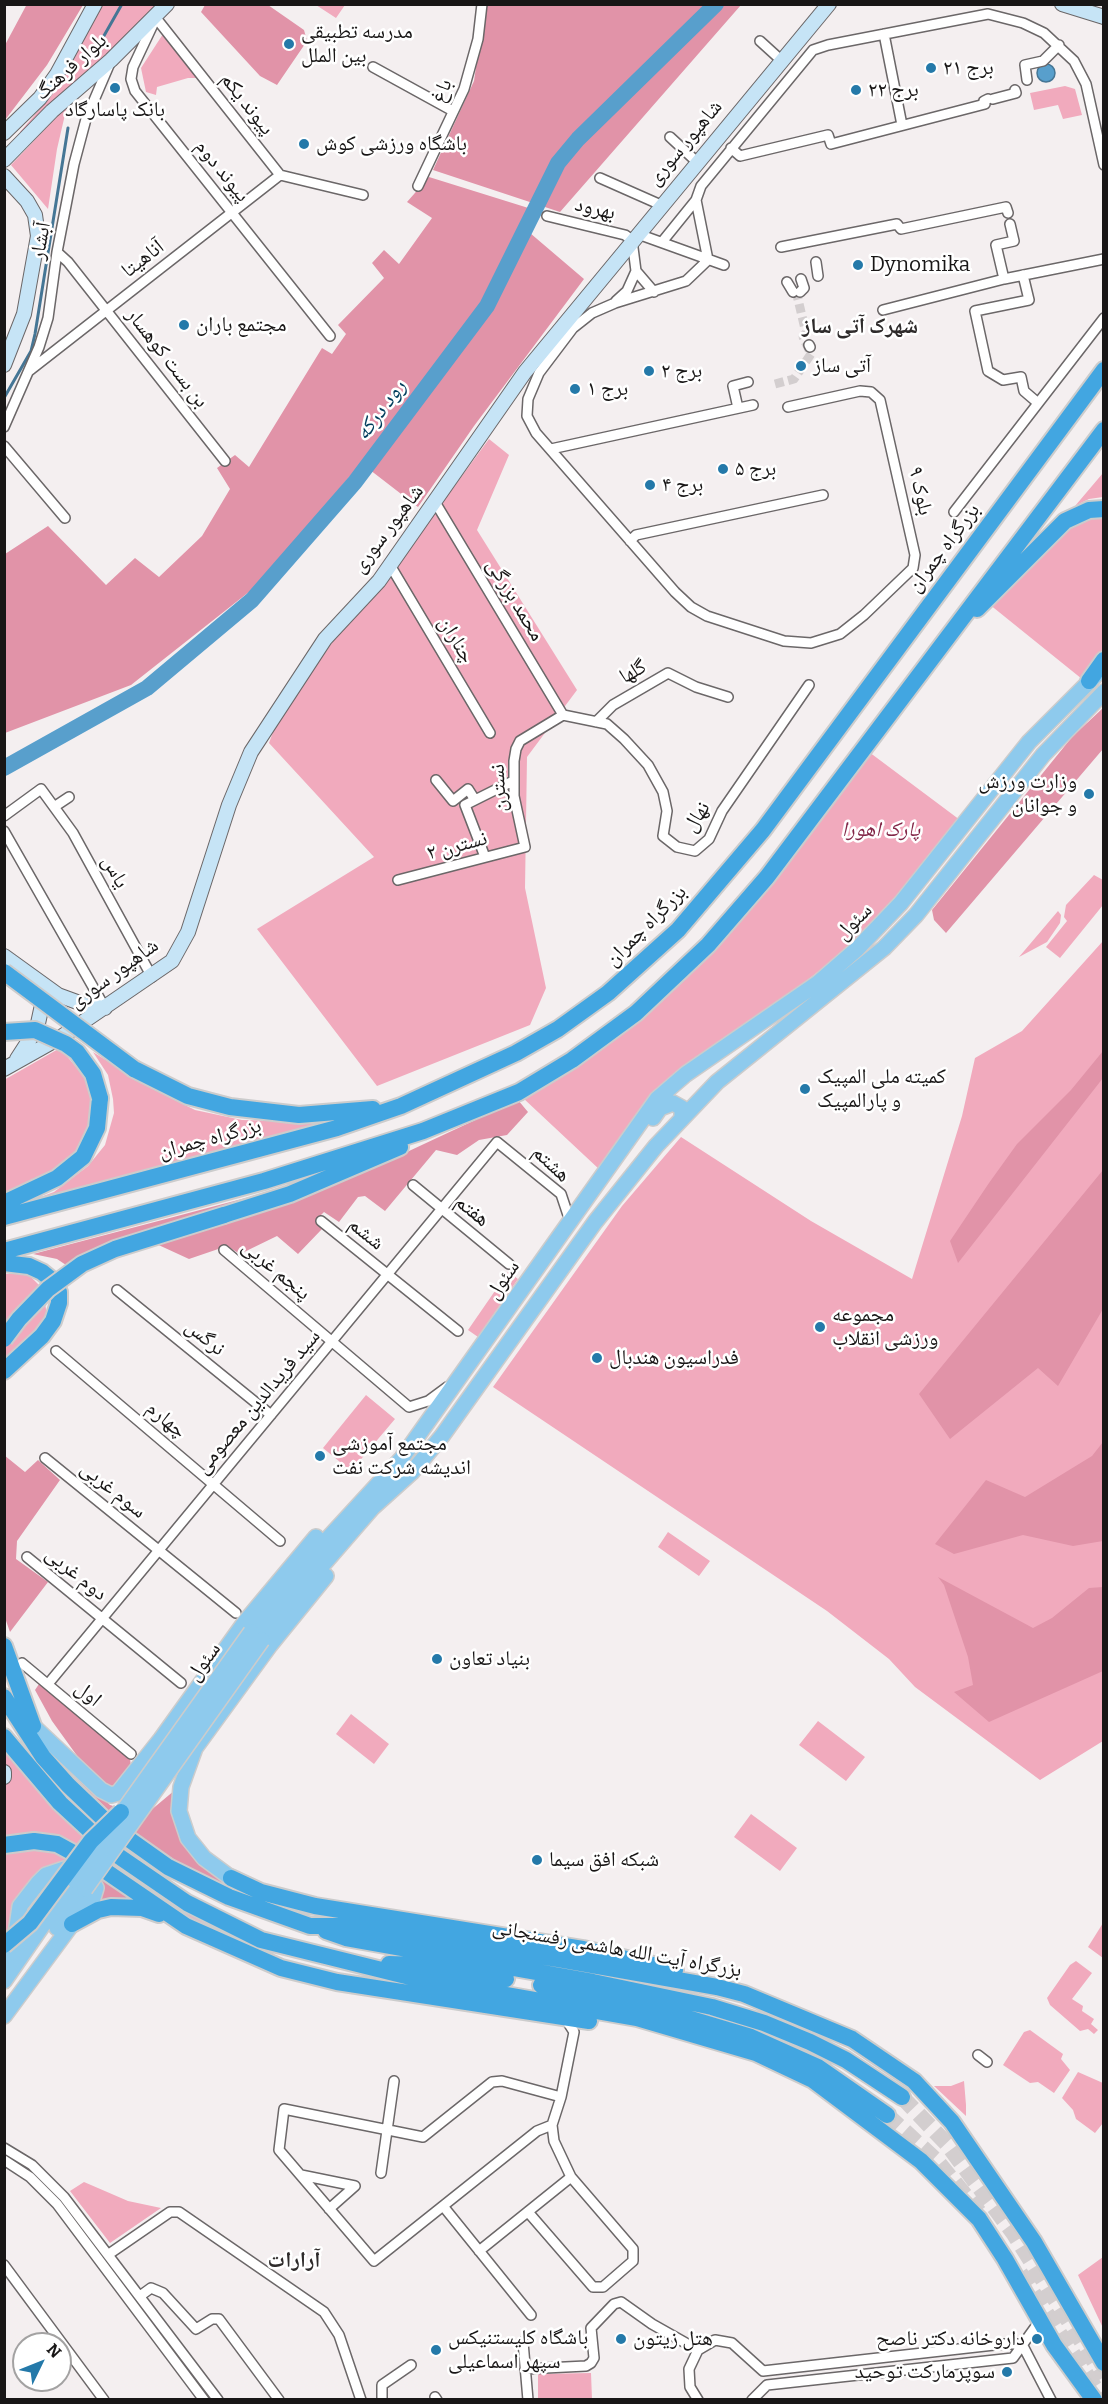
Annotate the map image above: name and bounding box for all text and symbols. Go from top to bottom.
place label: مدرسه تطبیقی بین الملل [301,19,413,69]
street label: بلوار فرهنگ [30,28,112,106]
marker: مدرسه تطبیقی بین الملل [282,37,296,51]
place label: برج ۲۱ [943,55,994,81]
marker: برج ۲۱ [924,61,938,75]
street label: پیوند یکم [215,68,279,140]
street label: باغ [426,75,458,107]
place label: برج ۲۲ [868,77,919,103]
marker: بانک پاسارگاد [108,81,122,95]
marker: برج ۲۲ [849,83,863,97]
street label: شاهپور سوری [642,95,728,191]
place label: بانک پاسارگاد [65,97,165,123]
place label: باشگاه ورزشی کوش [316,131,467,157]
street label: پیوند دوم [189,135,255,207]
marker: باشگاه ورزشی کوش [297,137,311,151]
street label: بهرود [572,192,618,226]
street label: آبشار [25,220,57,262]
street label: آناهیتا [117,235,169,283]
place label: Dynomika [870,252,970,278]
marker: Dynomika [851,258,865,272]
street label: بن بست کوهسار [120,303,214,413]
place label: مجتمع باران [196,312,287,338]
district label: شهرک آتی ساز [802,314,918,340]
marker: مجتمع باران [177,318,191,332]
place label: آتی ساز [813,353,871,379]
place label: برج ۲ [661,358,702,384]
marker: آتی ساز [794,359,808,373]
marker: برج ۲ [642,364,656,378]
water label: رود درکه [350,375,412,445]
place label: برج ۱ [587,376,628,402]
marker: برج ۱ [568,382,582,396]
place label: برج ۵ [735,456,776,482]
marker: برج ۵ [716,462,730,476]
street label: بلوک ۹ [902,464,938,518]
place label: برج ۴ [662,472,703,498]
marker: برج ۴ [643,478,657,492]
street label: شاهپور سوری [347,480,429,578]
street label: بزرگراه چمران [902,498,986,598]
street label: محمد بزرگی [481,554,549,646]
street label: چناران [432,612,480,668]
street label: گلها [615,654,651,690]
street label: نسترن [485,763,513,813]
place label: وزارت ورزش و جوانان [978,769,1077,819]
marker: وزارت ورزش و جوانان [1082,787,1096,801]
street label: نهال [678,797,716,837]
park label: پارک اهورا [842,817,920,843]
street label: نسترن ۲ [424,826,490,866]
street label: یاس [96,851,134,893]
street label: بزرگراه چمران [600,880,692,972]
street label: سئول [830,898,878,946]
street label: شاهپور سوری [64,933,164,1015]
place label: کمیته ملی المپیک و پارالمپیک [817,1064,946,1114]
marker: کمیته ملی المپیک و پارالمپیک [798,1082,812,1096]
street label: بزرگراه چمران [156,1113,264,1165]
street label: هشتم [527,1140,575,1188]
street label: هفتم [450,1189,494,1233]
street label: ششم [343,1212,389,1256]
street label: پنجم غربی [237,1234,315,1306]
street label: سئول [481,1255,525,1305]
place label: مجموعه ورزشی انقلاب [832,1302,938,1352]
street label: نرگس [180,1314,230,1362]
marker: مجموعه ورزشی انقلاب [813,1320,827,1334]
street label: سید فریدالدین معصومی [190,1324,326,1480]
place label: فدراسیون هندبال [609,1345,739,1371]
marker: فدراسیون هندبال [590,1351,604,1365]
street label: چهارم [141,1396,191,1444]
place label: مجتمع آموزشی اندیشه شرکت نفت [332,1431,471,1481]
marker: مجتمع آموزشی اندیشه شرکت نفت [313,1449,327,1463]
street label: سوم غربی [75,1456,151,1524]
street label: دوم غربی [40,1541,112,1607]
street label: سئول [181,1637,227,1687]
place label: بنیاد تعاون [449,1646,530,1672]
marker: بنیاد تعاون [430,1652,444,1666]
street label: اول [69,1676,107,1712]
place label: شبکه افق سیما [549,1847,659,1873]
marker: شبکه افق سیما [530,1853,544,1867]
street label: بزرگراه آیت الله هاشمی رفسنجانی [490,1915,744,1983]
district label: آرارات [267,2248,321,2274]
place label: باشگاه کلیستنیکس سپهر اسماعیلی [448,2325,588,2375]
place label: هتل زیتون [633,2326,713,2352]
place label: داروخانه دکتر ناصح [876,2326,1025,2352]
north arrow [12,2332,72,2392]
marker: هتل زیتون [614,2332,628,2346]
marker: داروخانه دکتر ناصح [1030,2332,1044,2346]
text: N [43,2340,65,2362]
marker: باشگاه کلیستنیکس سپهر اسماعیلی [429,2343,443,2357]
place label: سوپرمارکت توحید [855,2359,995,2385]
marker: سوپرمارکت توحید [1000,2365,1014,2379]

